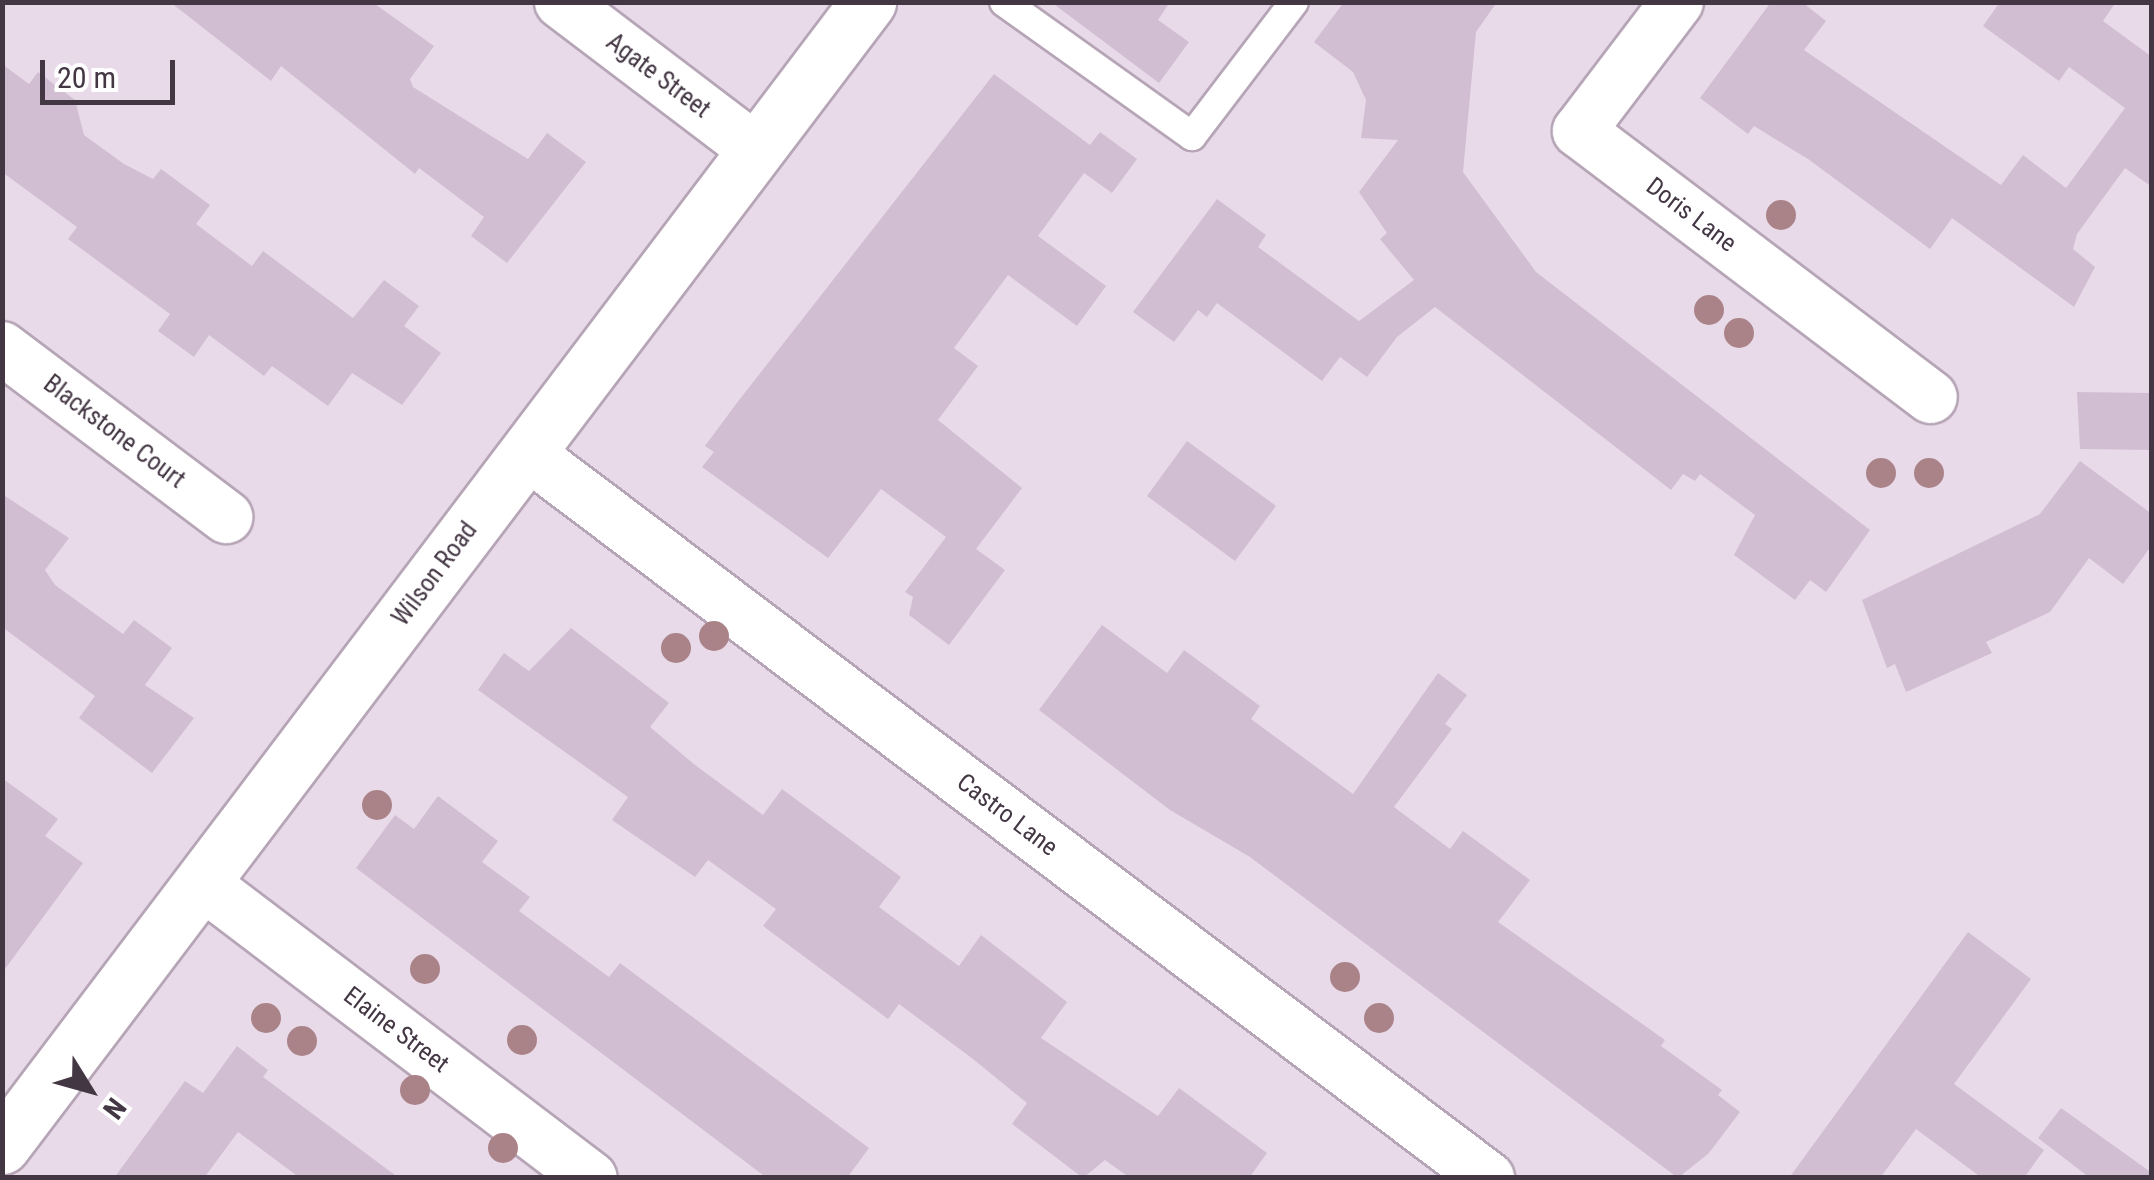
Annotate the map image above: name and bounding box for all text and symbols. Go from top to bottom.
street label: Agate Street [600,27,716,125]
scale bar [45,40,180,102]
text: 20 m [57,60,116,95]
street label: Doris Lane [1640,171,1742,259]
street label: Blackstone Court [37,369,191,495]
street label: Wilson Road [386,516,484,632]
street label: Castro Lane [951,767,1063,863]
street label: Elaine Street [337,981,455,1079]
north arrow [40,1040,140,1140]
text: N [96,1092,133,1125]

